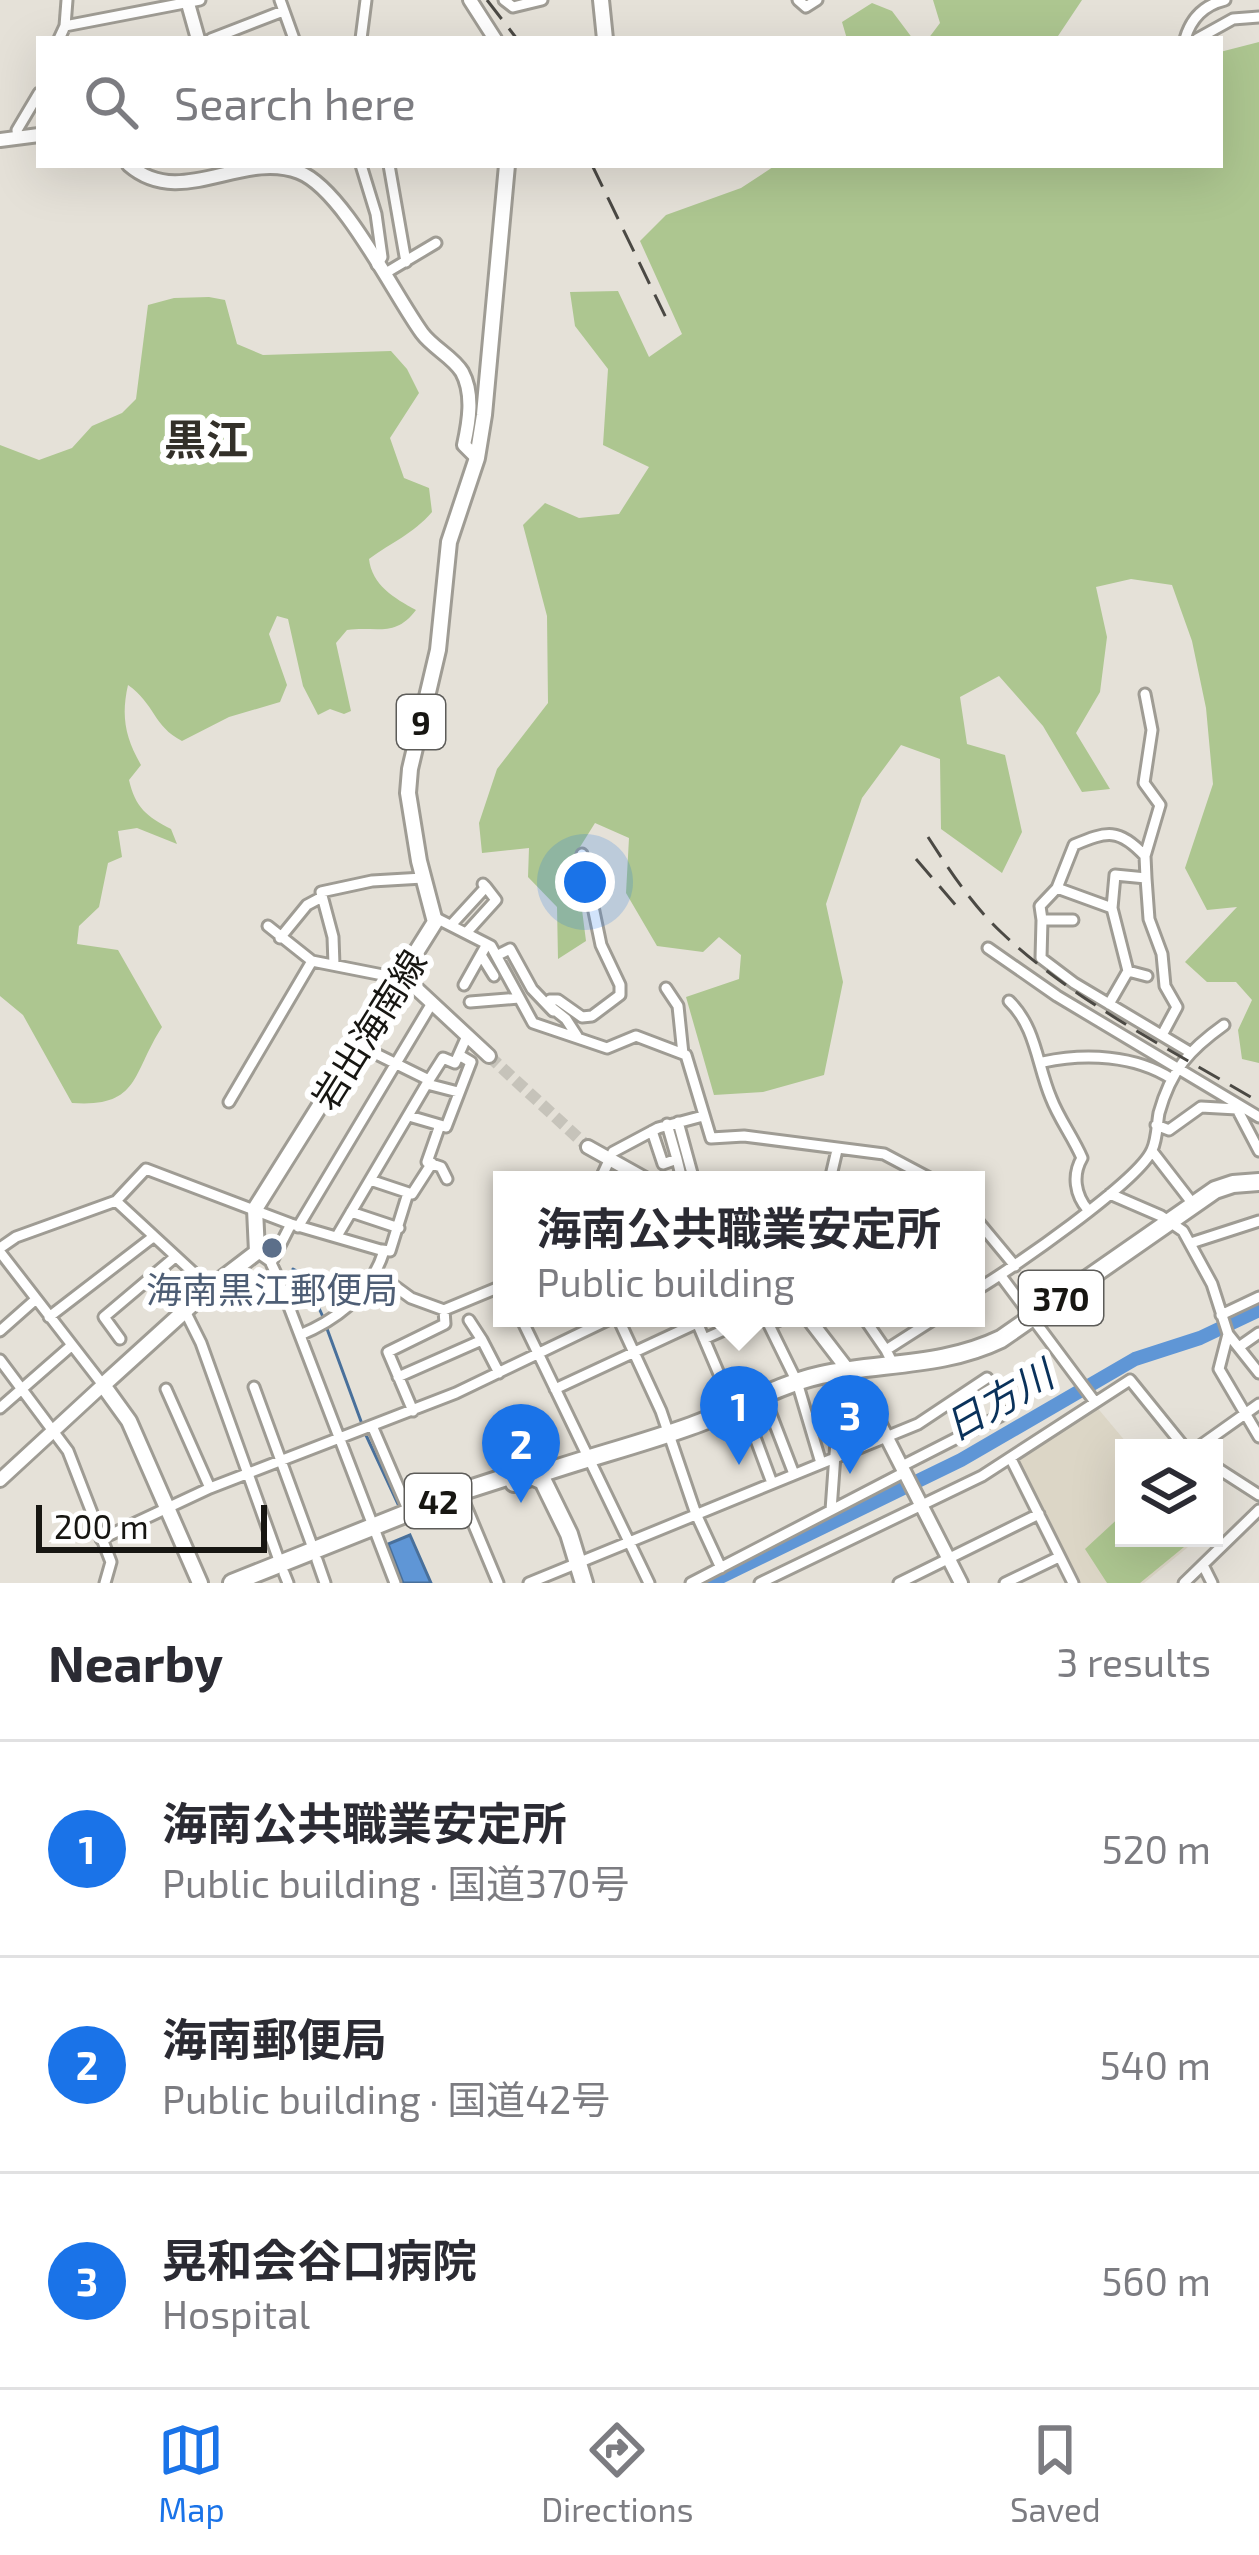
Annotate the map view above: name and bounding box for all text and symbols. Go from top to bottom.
search box [36,36,1223,168]
icon: search [78,69,144,135]
text: Search here [174,75,416,129]
district label: 黒江 [164,413,248,463]
road number: 9 [397,695,445,749]
your location [555,852,615,912]
street label: 岩出海南線 [302,941,434,1117]
popup [493,1171,985,1327]
text: 海南公共職業安定所 [536,1200,942,1254]
marker: 海南黒江郵便局 [259,1235,285,1261]
text: Public building [536,1258,795,1305]
place label: 海南黒江郵便局 [146,1267,398,1310]
road number: 370 [1019,1271,1103,1325]
water label: 日方川 [936,1347,1064,1449]
pin: 1 [700,1366,778,1465]
pin: 3 [811,1375,889,1474]
pin: 2 [482,1404,560,1503]
map controls [1115,1439,1223,1547]
button: layers [1115,1439,1223,1547]
road number: 42 [405,1474,471,1528]
scale bar [36,1499,267,1552]
text: 200 m [54,1506,149,1546]
text: Nearby [48,1631,223,1692]
text: 3 results [1057,1638,1211,1685]
text: 海南公共職業安定所 [162,1795,567,1849]
text: 1 [79,1825,95,1872]
text: 520 m [1102,1825,1211,1872]
text: Public building · 国道370号 [162,1859,629,1906]
text: 海南郵便局 [162,2011,387,2065]
text: 2 [76,2041,98,2088]
text: 540 m [1100,2041,1211,2088]
text: Public building · 国道42号 [162,2075,610,2122]
text: 晃和会谷口病院 [162,2232,477,2286]
text: 3 [76,2257,98,2304]
text: 560 m [1101,2257,1211,2304]
text: Hospital [162,2290,310,2337]
tab: Map [158,2417,225,2529]
tab: Directions [541,2417,693,2529]
tab: Saved [1010,2417,1101,2529]

